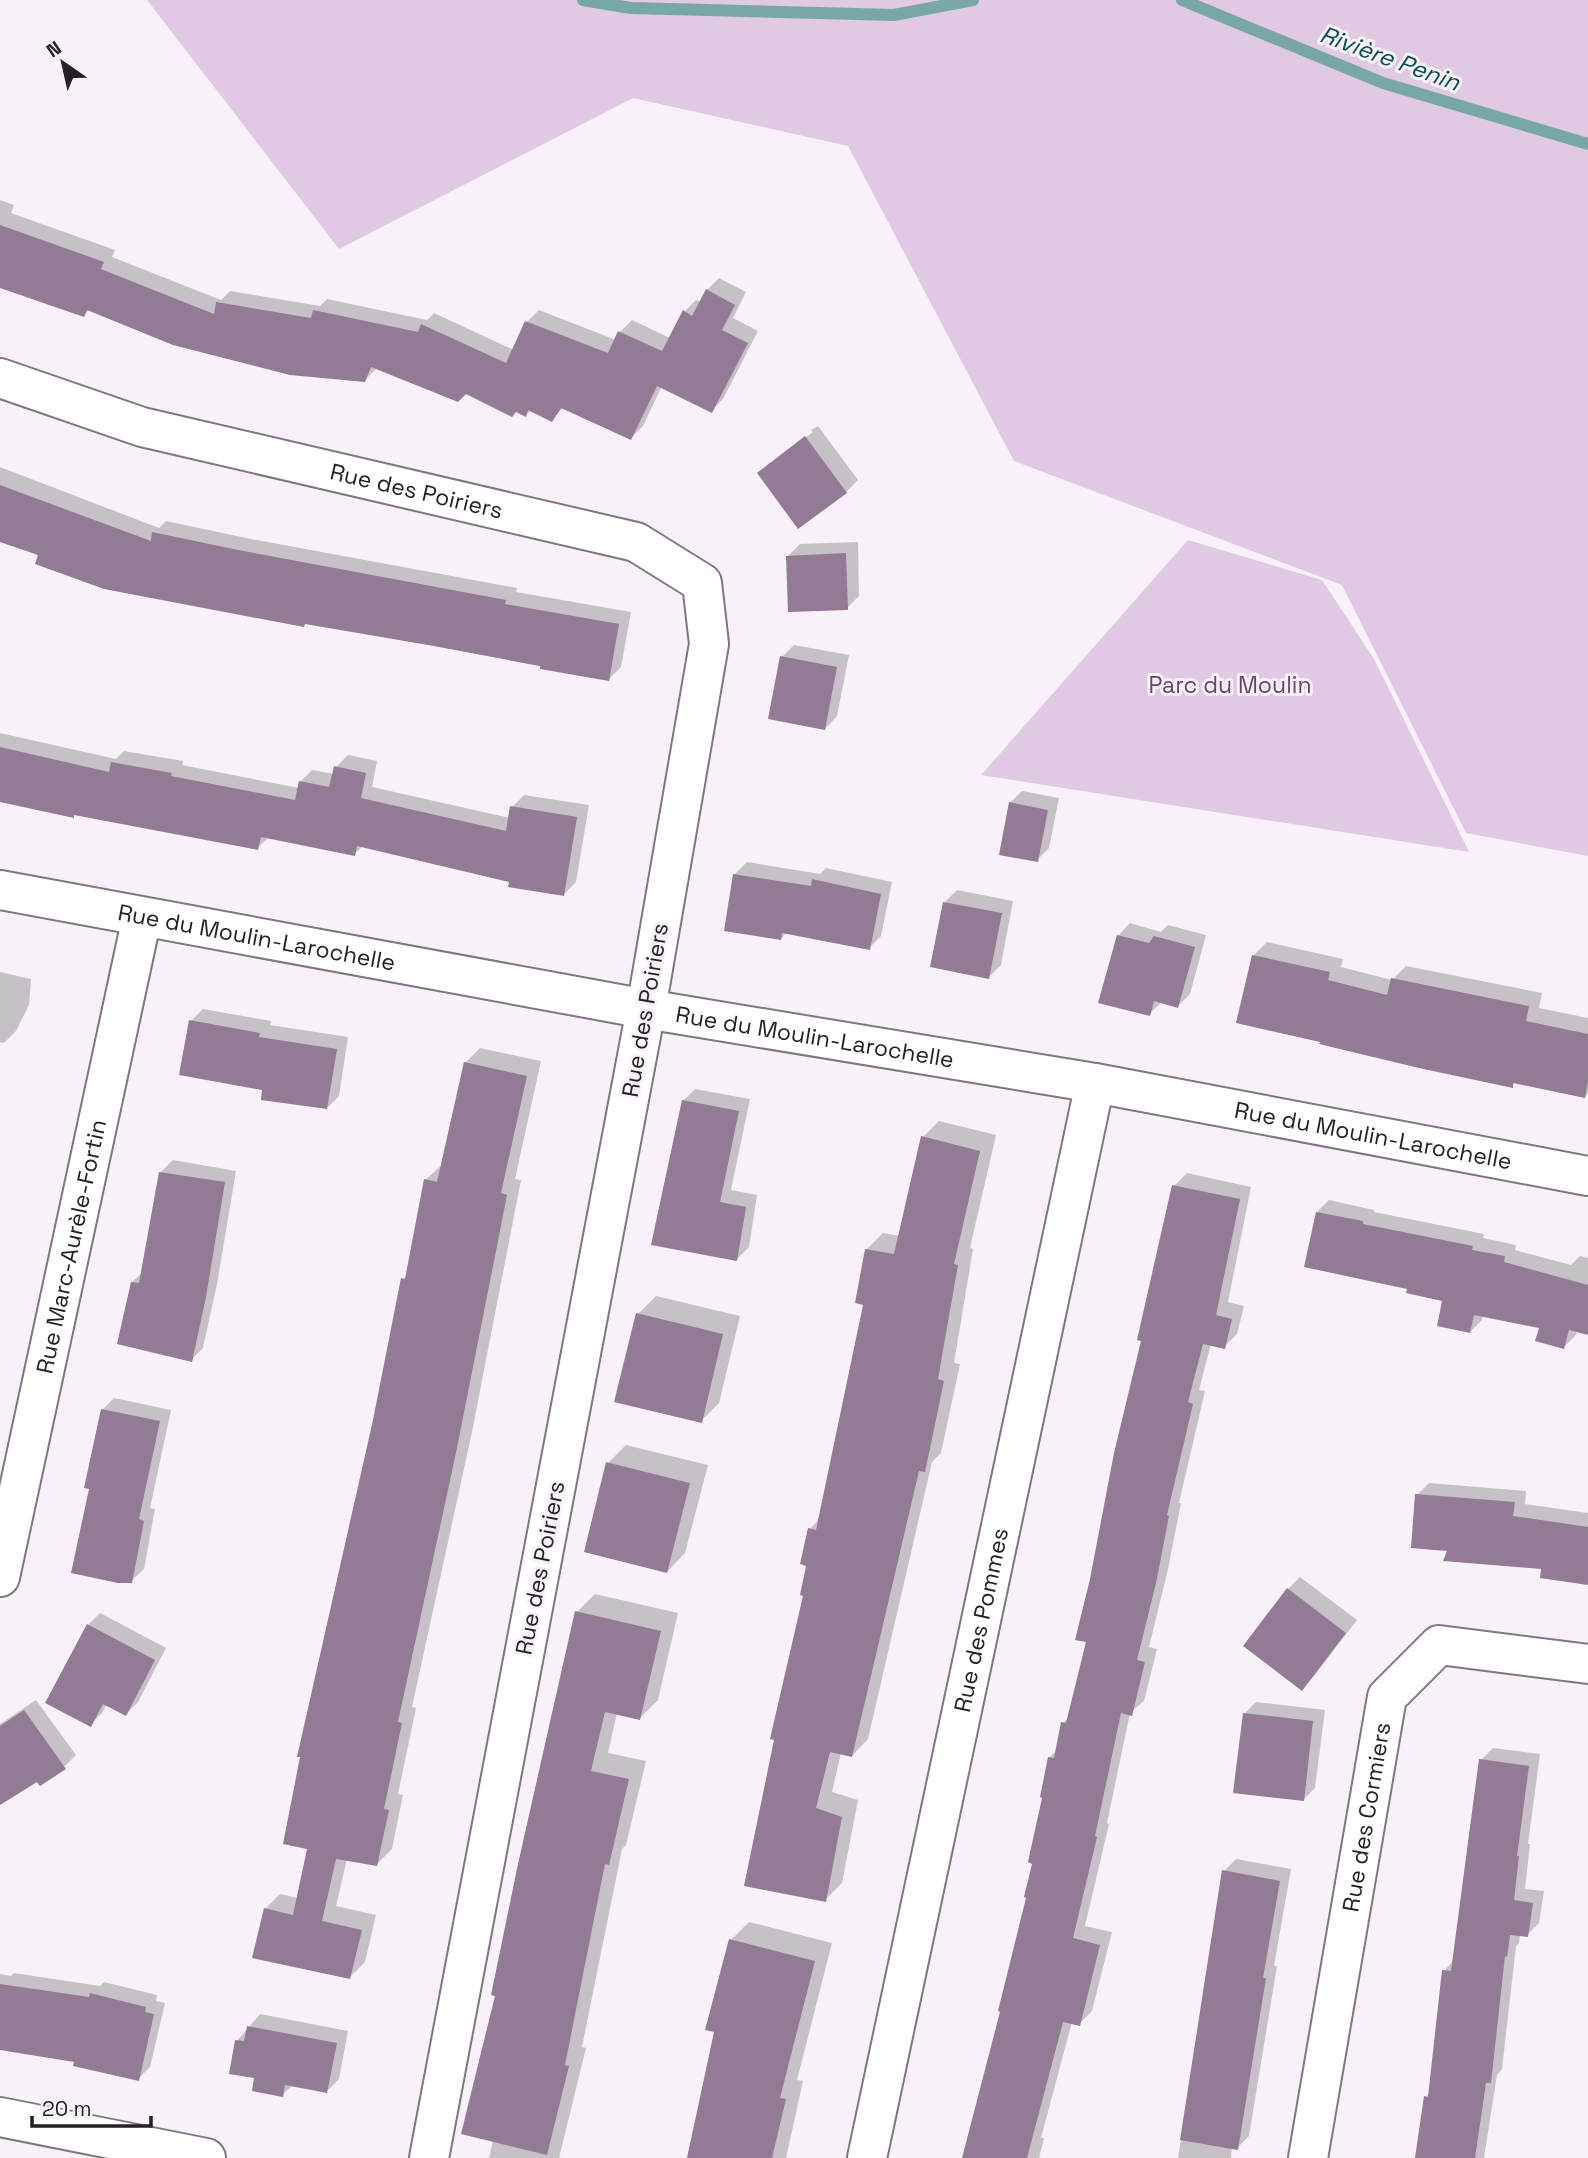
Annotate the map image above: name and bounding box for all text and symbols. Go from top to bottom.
water label: Rivière Penin [1316,18,1465,98]
north arrow [28,28,98,98]
text: N [42,35,66,63]
street label: Rue des Poiriers [327,456,506,526]
park label: Parc du Moulin [1148,670,1312,700]
street label: Rue du Moulin-Larochelle [115,897,398,978]
street label: Rue des Poiriers [615,921,675,1099]
street label: Rue du Moulin-Larochelle [673,999,956,1075]
street label: Rue du Moulin-Larochelle [1232,1095,1514,1176]
street label: Rue Marc-Aurèle-Fortin [29,1117,113,1376]
street label: Rue des Poiriers [508,1479,572,1657]
street label: Rue des Pommes [947,1525,1015,1715]
street label: Rue des Cormiers [1335,1720,1397,1914]
scale bar [32,2084,150,2128]
text: 20 m [42,2095,92,2122]

